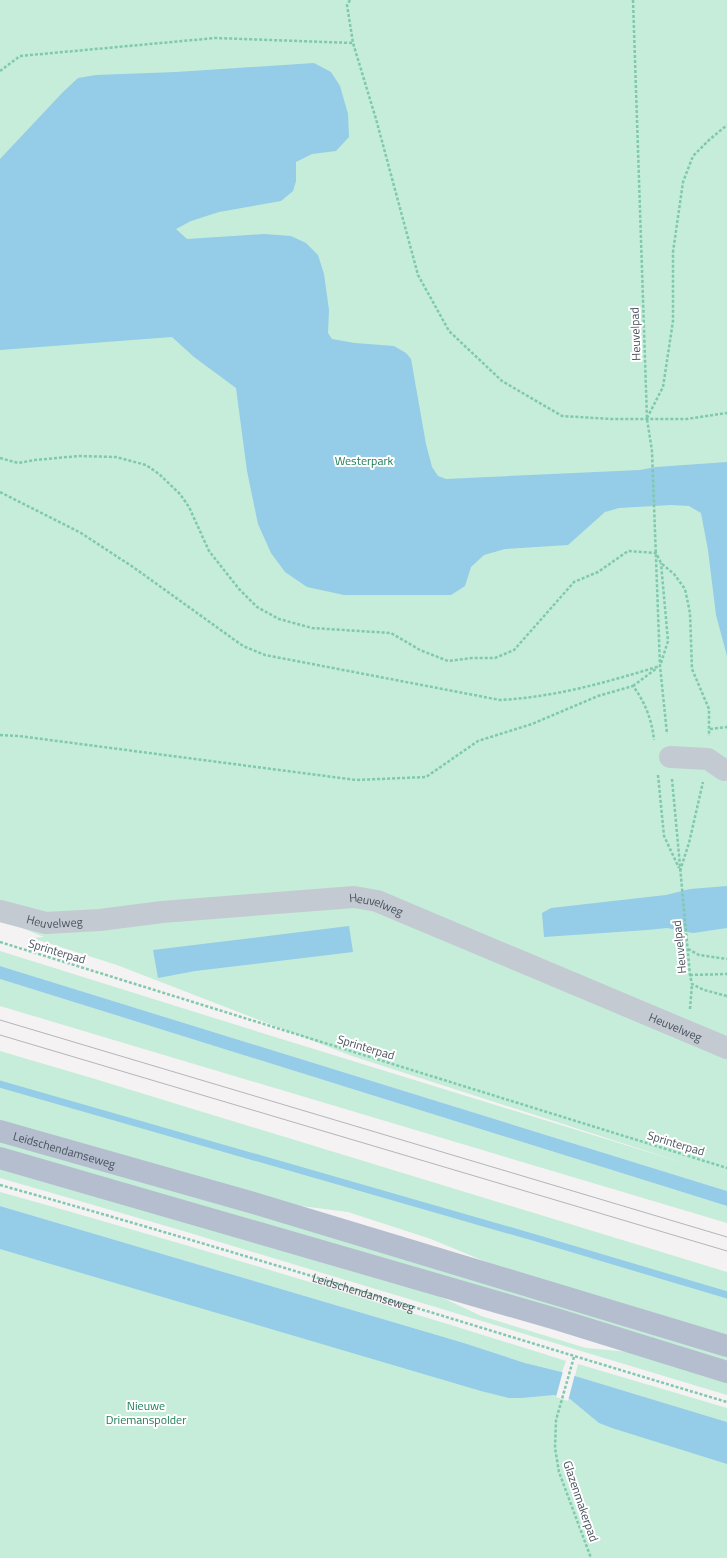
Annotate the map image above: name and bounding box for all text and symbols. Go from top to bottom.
street label: Heuvelpad [625,307,645,361]
park label: Westerpark [335,451,394,470]
street label: Heuvelweg [348,887,407,921]
street label: Heuvelweg [25,909,83,932]
street label: Heuvelpad [667,919,691,975]
street label: Sprinterpad [26,933,88,969]
street label: Heuvelweg [646,1007,705,1046]
street label: Sprinterpad [335,1029,397,1065]
street label: Sprinterpad [645,1125,707,1161]
street label: Leidschendamseweg [11,1126,118,1173]
street label: Leidschendamseweg [310,1267,417,1316]
park label: Nieuwe Driemanspolder [106,1396,186,1429]
street label: Glazenmakerpad [558,1458,604,1544]

